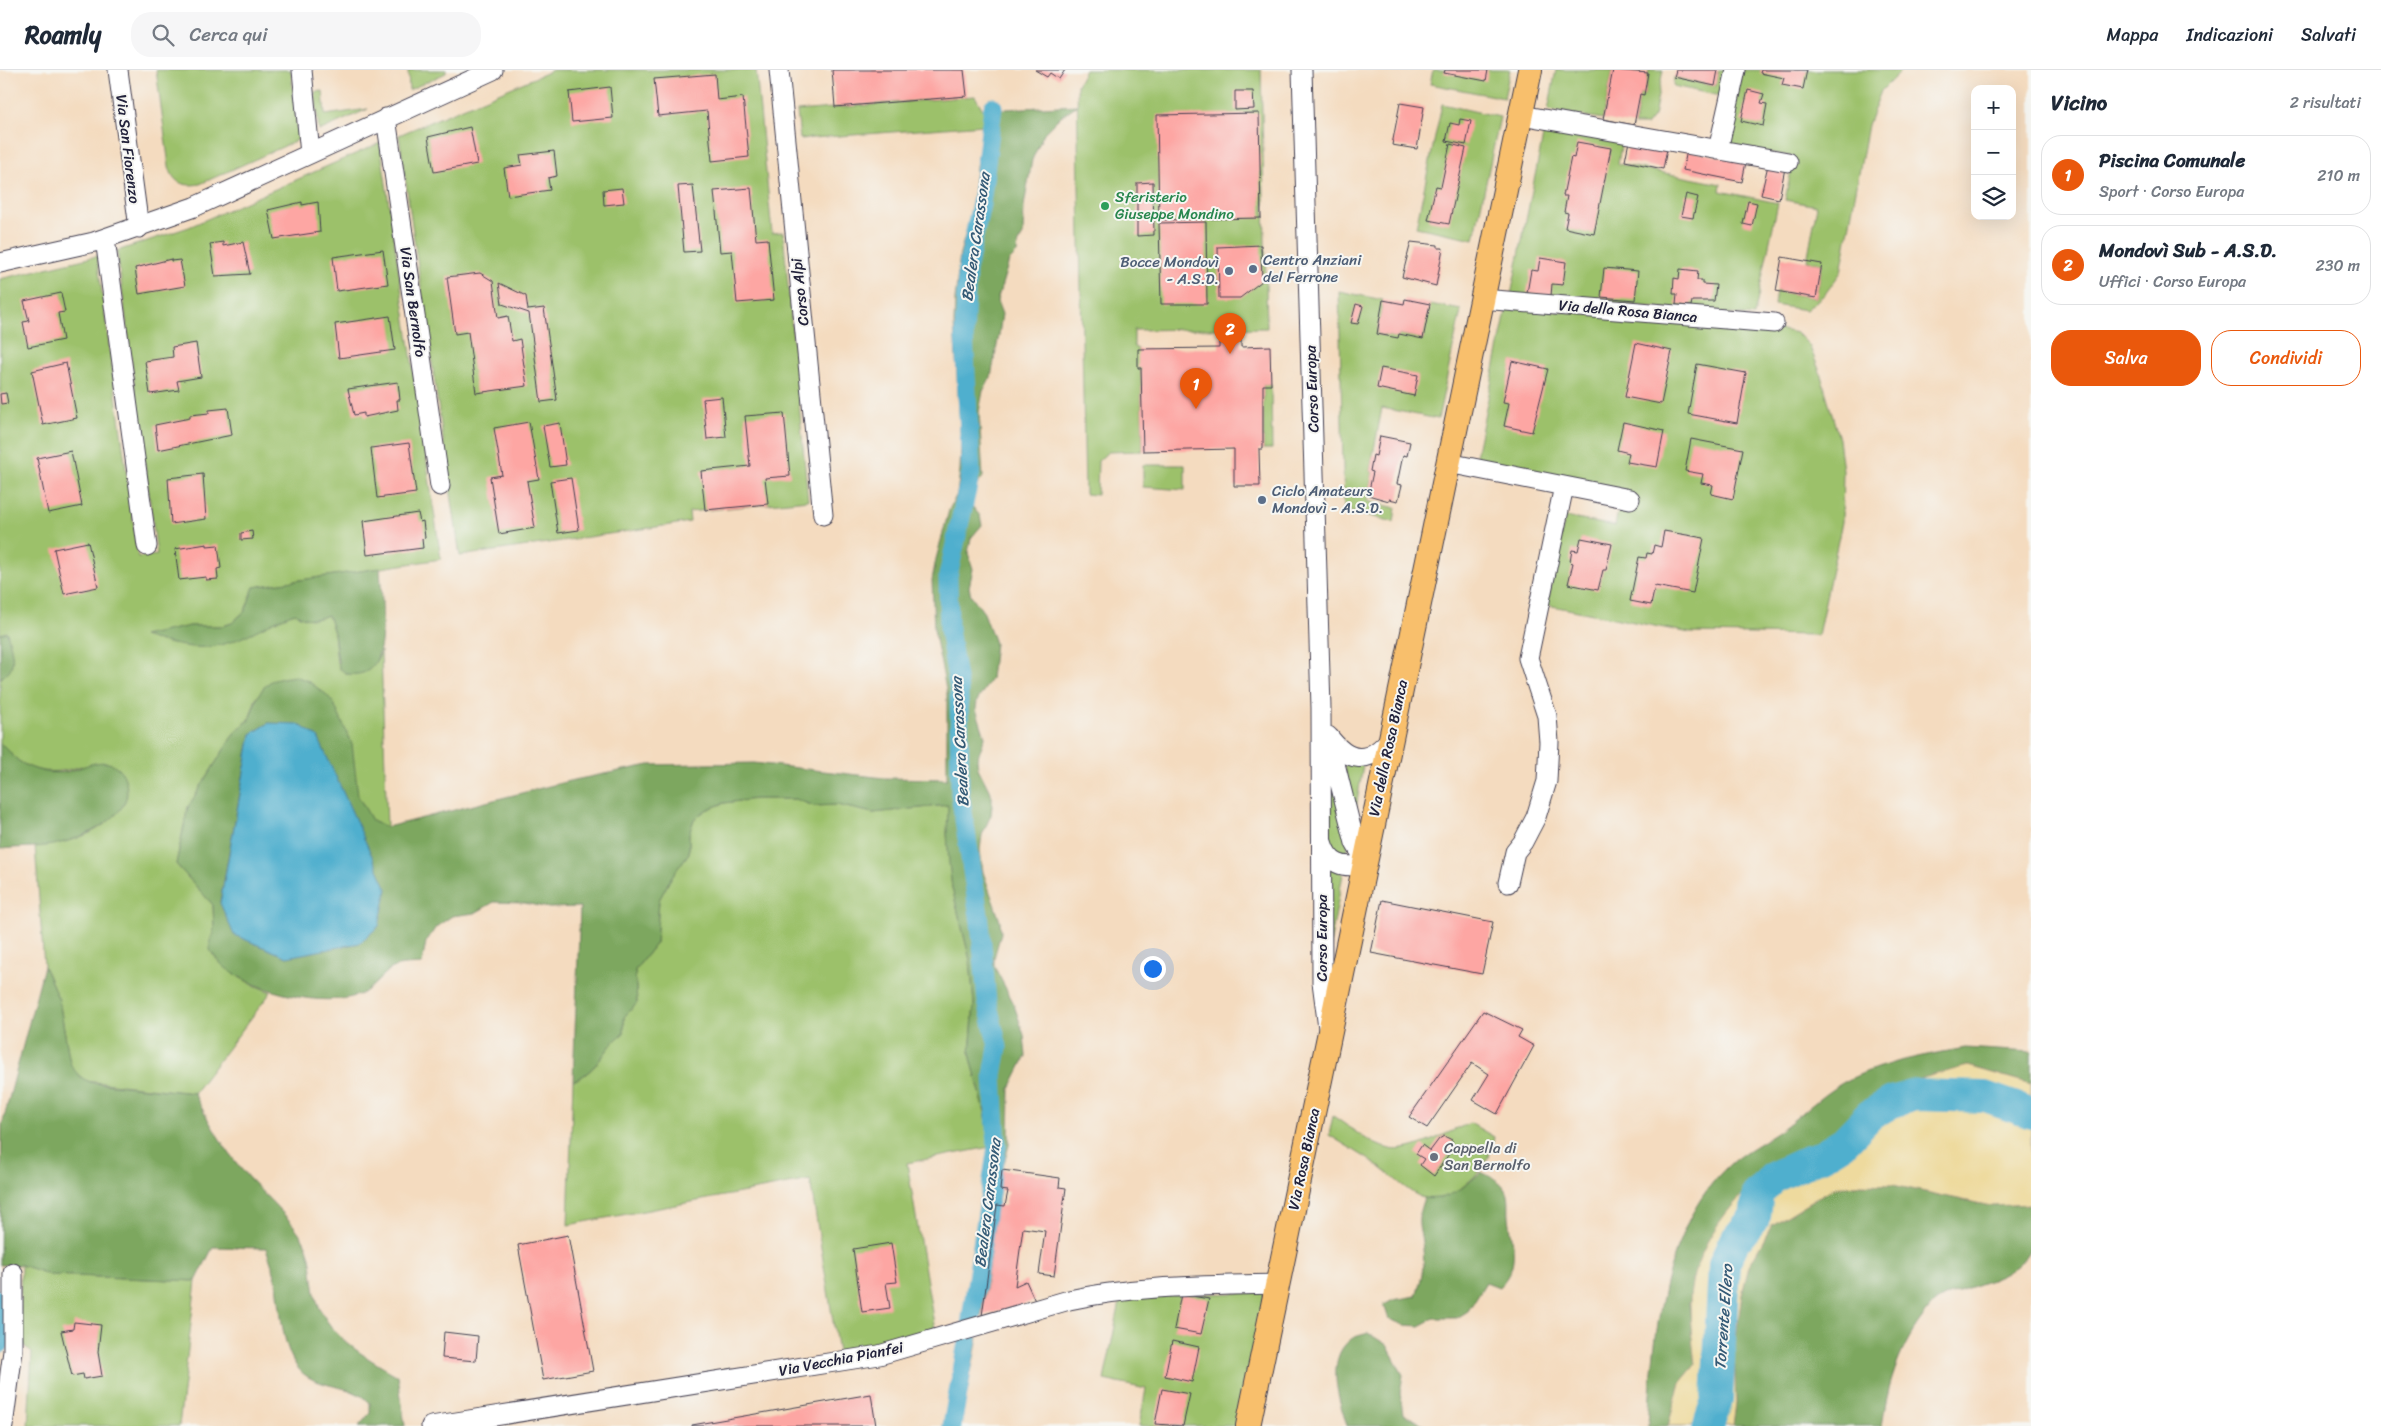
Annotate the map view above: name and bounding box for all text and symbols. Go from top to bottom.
search box [131,12,481,57]
text: Roamly [25,14,101,56]
text: Cerca qui [189,18,267,51]
text: Mappa [2106,19,2158,51]
text: Indicazioni [2186,19,2273,51]
text: Salvati [2301,19,2356,51]
icon: search [149,21,177,49]
text: Vicino [2051,84,2107,122]
map controls [1971,85,2016,220]
button: + [1971,85,2016,130]
text: 2 risultati [2290,88,2361,117]
street label: Via San Fiorenzo [108,93,148,205]
button: − [1971,130,2016,175]
text: Piscina Comunale [2099,144,2245,177]
text: 1 [2065,161,2071,190]
text: 210 m [2317,161,2360,190]
water label: Bealera Carassona [952,169,999,303]
button: layers [1971,175,2016,220]
text: Sport · Corso Europa [2099,177,2244,206]
place label: Sferisterio Giuseppe Mondino [1115,184,1234,227]
marker: Sferisterio Giuseppe Mondino [1099,200,1111,212]
text: Mondovì Sub - A.S.D. [2099,234,2277,267]
street label: Via San Bernolfo [392,245,434,359]
place label: Centro Anziani del Ferrone [1263,247,1362,290]
place label: Bocce Mondovì - A.S.D. [1120,249,1219,292]
text: 2 [2063,251,2073,280]
text: 230 m [2315,251,2360,280]
street label: Corso Alpi [783,256,816,327]
marker: Centro Anziani del Ferrone [1247,263,1259,275]
marker: Bocce Mondovì - A.S.D. [1223,265,1235,277]
text: Uffici · Corso Europa [2099,267,2246,296]
street label: Via della Rosa Bianca [1558,292,1699,330]
pin: 2 [1214,313,1246,354]
button: Salva [2051,330,2201,386]
button: Condividi [2211,330,2361,386]
street label: Corso Europa [1297,345,1327,433]
pin: 1 [1180,368,1212,409]
place label: Ciclo Amateurs Mondovì - A.S.D. [1272,478,1383,521]
marker: Ciclo Amateurs Mondovì - A.S.D. [1256,494,1268,506]
water label: Bealera Carassona [942,675,977,807]
street label: Via della Rosa Bianca [1361,677,1415,819]
street label: Corso Europa [1309,894,1335,982]
your location [1140,956,1166,982]
street label: Via Rosa Bianca [1281,1105,1328,1212]
water label: Bealera Carassona [965,1135,1010,1269]
place label: Cappella di San Bernolfo [1444,1135,1531,1178]
marker: Cappella di San Bernolfo [1428,1151,1440,1163]
water label: Torrente Ellero [1705,1263,1742,1371]
street label: Via Vecchia Pianfei [777,1334,906,1384]

